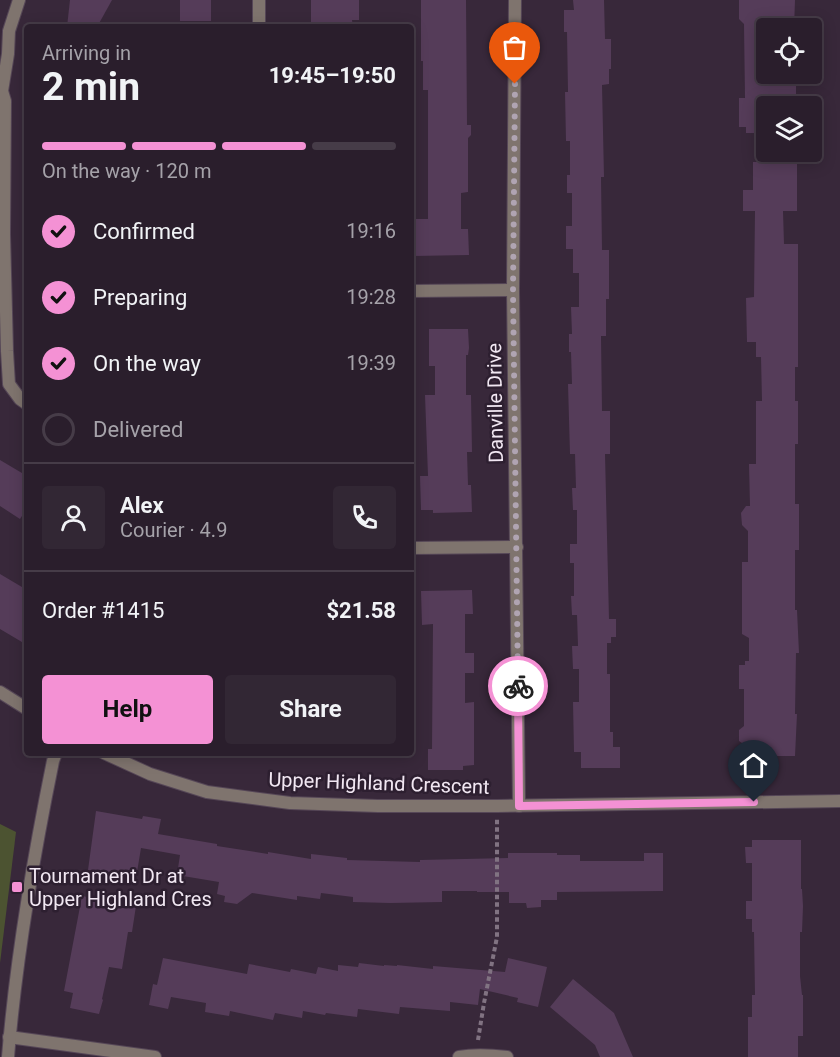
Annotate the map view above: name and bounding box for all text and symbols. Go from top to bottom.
map controls [756,18,822,162]
button: locate [756,18,822,84]
pin [489,22,540,84]
icon: bag [498,31,531,64]
text: Arriving in [42,41,131,65]
text: 19:45–19:50 [269,63,396,88]
text: 2 min [42,64,140,110]
button: layers [756,96,822,162]
text: On the way · 120 m [42,159,211,183]
icon: check [42,215,75,248]
text: Confirmed [93,219,195,244]
text: 19:16 [346,219,396,243]
icon: check [42,281,75,314]
text: Preparing [93,285,187,310]
text: 19:28 [346,285,396,309]
street label: Danville Drive [482,343,508,463]
icon: check [42,347,75,380]
text: On the way [93,351,201,376]
text: 19:39 [346,351,396,375]
text: Delivered [93,417,183,442]
button: person [42,486,105,549]
button: phone [333,486,396,549]
text: Alex [120,493,164,518]
text: Courier · 4.9 [120,518,227,542]
text: Order #1415 [42,598,164,623]
text: $21.58 [327,598,396,623]
courier [488,656,548,716]
icon: bike [502,670,535,703]
button: Help [42,675,213,744]
button: Share [225,675,396,744]
pin [728,740,779,802]
icon: home [737,749,770,782]
street label: Upper Highland Crescent [268,767,490,799]
place label: Tournament Dr at Upper Highland Cres [29,864,212,911]
marker: Tournament Dr at Upper Highland Cres [10,880,24,894]

